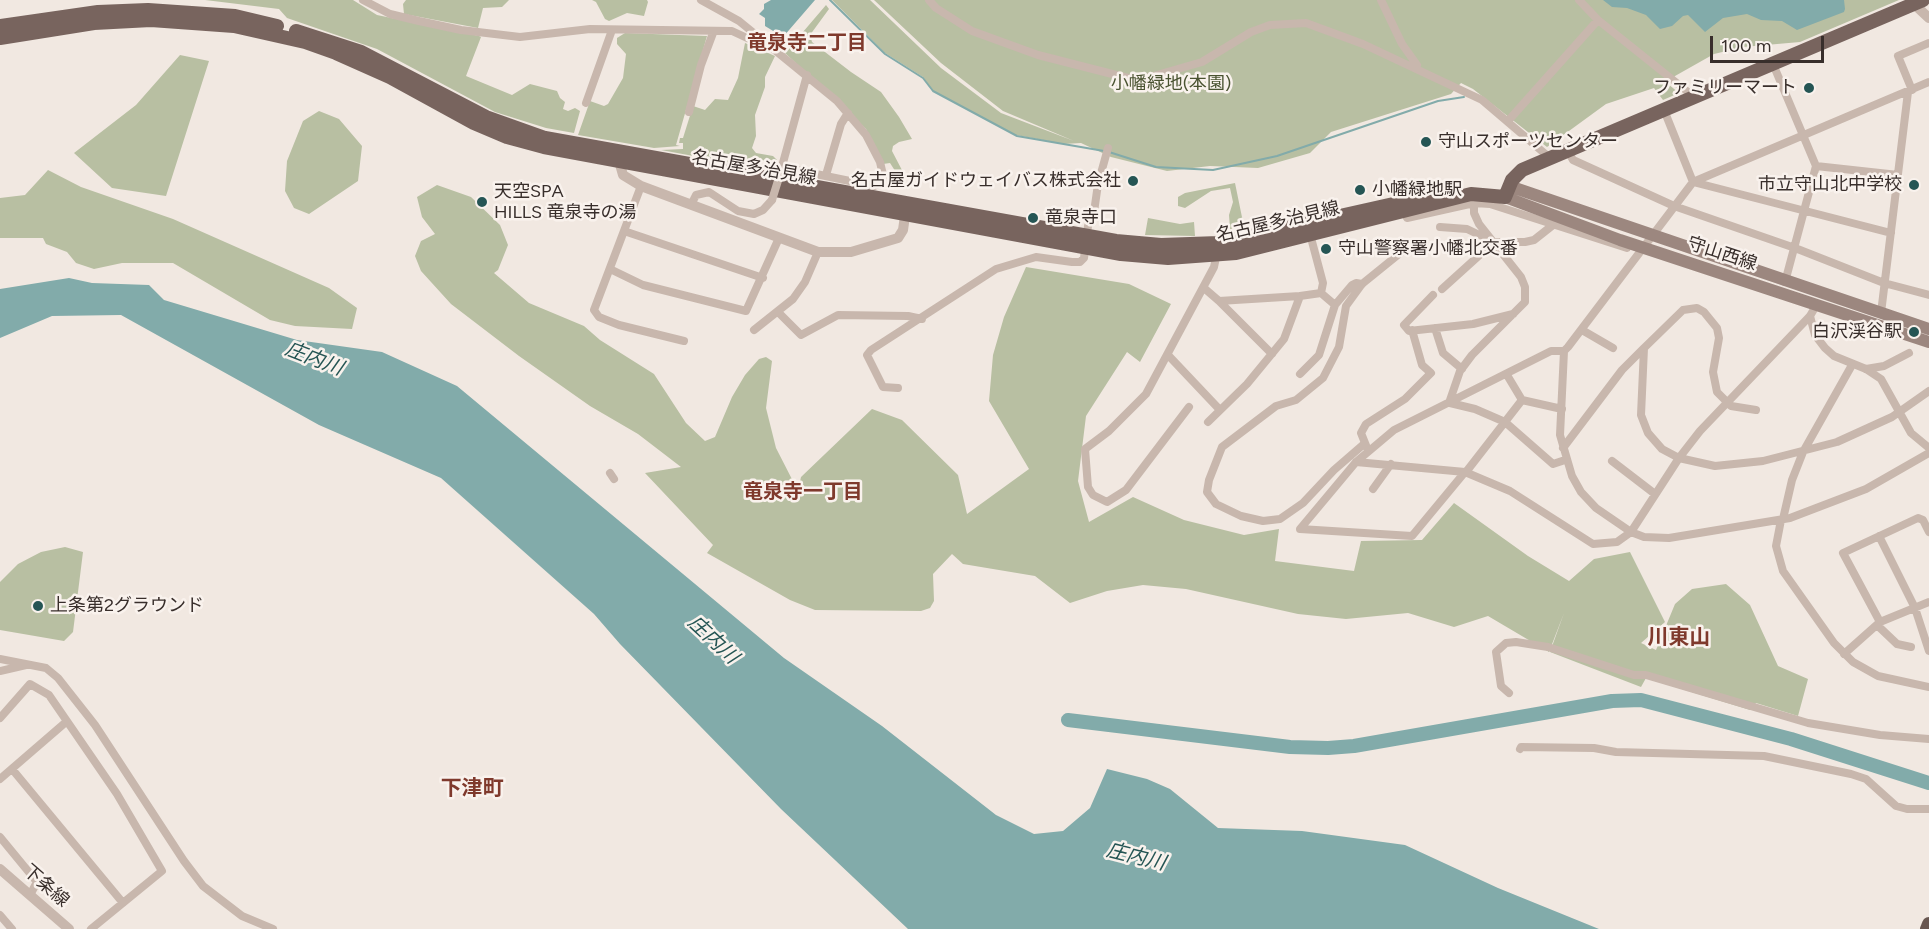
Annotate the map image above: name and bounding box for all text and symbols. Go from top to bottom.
scale bar [1713,24,1827,62]
district label: 竜泉寺二丁目 [747,31,867,55]
text: 100 m [1721,35,1771,57]
park label: 小幡緑地(本園) [1111,73,1231,95]
place label: ファミリーマート [1653,77,1797,99]
marker: ファミリーマート [1802,81,1816,95]
place label: 守山スポーツセンター [1438,131,1618,153]
marker: 守山スポーツセンター [1419,135,1433,149]
street label: 名古屋多治見線 [690,146,818,190]
place label: 名古屋ガイドウェイバス株式会社 [851,170,1121,192]
marker: 名古屋ガイドウェイバス株式会社 [1126,174,1140,188]
place label: 市立守山北中学校 [1758,174,1902,196]
marker: 市立守山北中学校 [1907,178,1921,192]
place label: 小幡緑地駅 [1372,179,1462,201]
place label: 天空SPA HILLS 竜泉寺の湯 [494,181,637,224]
marker: 小幡緑地駅 [1353,183,1367,197]
marker: 天空SPA HILLS 竜泉寺の湯 [475,195,489,209]
street label: 名古屋多治見線 [1214,197,1342,247]
place label: 竜泉寺口 [1045,207,1117,229]
marker: 竜泉寺口 [1026,211,1040,225]
street label: 守山西線 [1684,233,1760,275]
place label: 守山警察署小幡北交番 [1338,238,1518,260]
marker: 守山警察署小幡北交番 [1319,242,1333,256]
place label: 白沢渓谷駅 [1812,321,1902,343]
marker: 白沢渓谷駅 [1907,325,1921,339]
water label: 庄内川 [282,337,346,381]
district label: 竜泉寺一丁目 [743,480,863,504]
place label: 上条第2グラウンド [50,595,204,617]
marker: 上条第2グラウンド [31,599,45,613]
water label: 庄内川 [683,611,743,669]
district label: 川東山 [1648,625,1710,651]
district label: 下津町 [441,776,503,802]
water label: 庄内川 [1104,838,1168,876]
street label: 下条線 [19,860,73,912]

